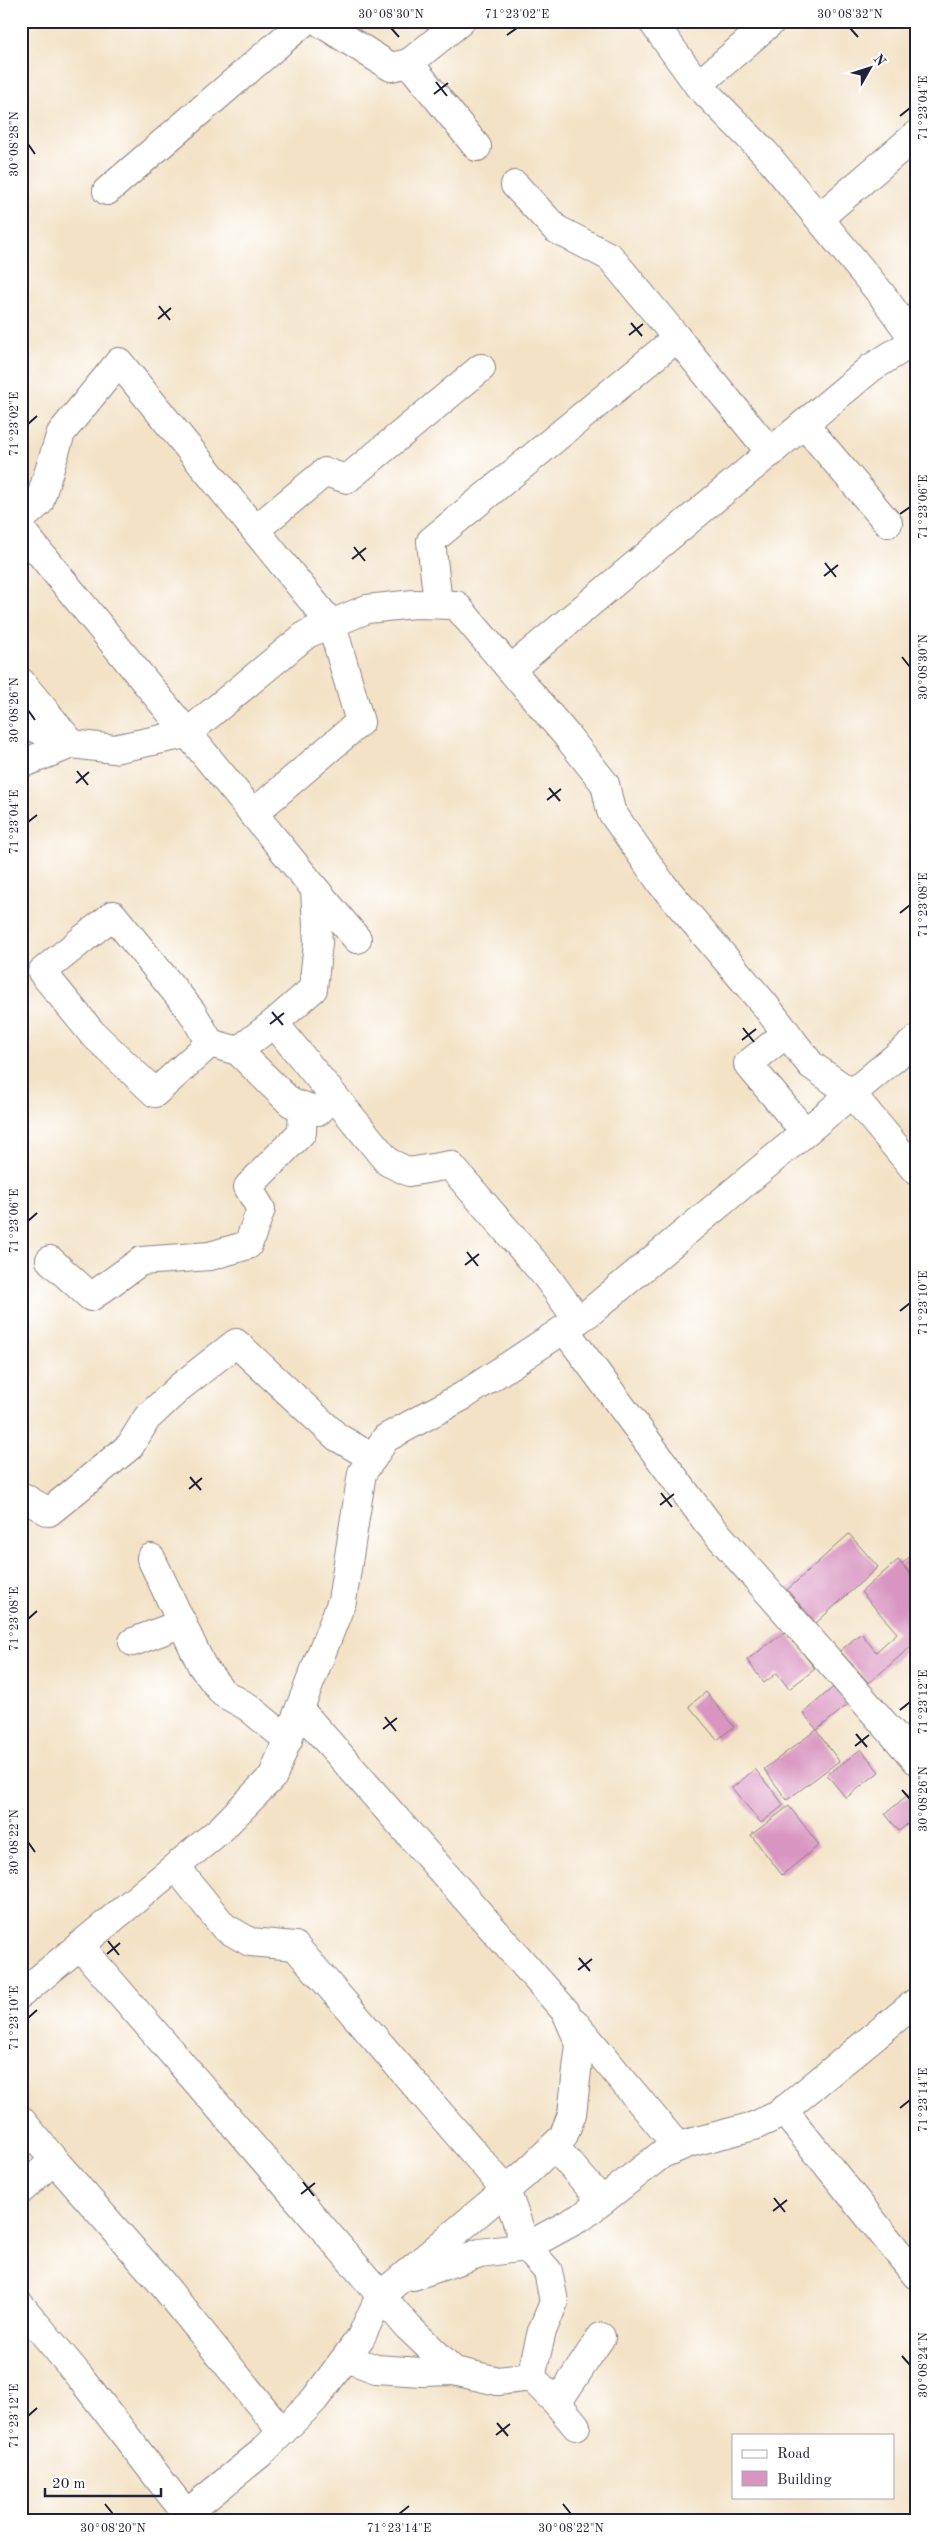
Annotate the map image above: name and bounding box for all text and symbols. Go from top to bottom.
text: 30°08'30"N [358,9,424,21]
text: 71°23'02"E [485,9,549,21]
text: 30°08'32"N [817,9,883,21]
north arrow [844,42,894,92]
text: N [871,52,888,69]
text: 71°23'04"E [918,76,930,140]
text: 30°08'28"N [9,111,21,177]
text: 71°23'02"E [9,392,21,456]
text: 71°23'06"E [918,475,930,539]
text: 30°08'30"N [918,634,930,700]
text: 30°08'26"N [9,677,21,743]
text: 71°23'04"E [9,790,21,854]
text: 71°23'08"E [918,873,930,937]
text: 71°23'06"E [9,1189,21,1253]
text: 71°23'10"E [918,1271,930,1335]
text: 71°23'08"E [9,1587,21,1651]
text: 71°23'12"E [918,1670,930,1734]
text: 30°08'26"N [918,1766,930,1832]
text: 30°08'22"N [9,1809,21,1875]
text: 71°23'10"E [9,1986,21,2050]
text: 71°23'14"E [918,2068,930,2132]
text: 30°08'24"N [918,2332,930,2398]
text: 71°23'12"E [9,2384,21,2448]
legend [732,2434,894,2498]
text: Road [777,2447,811,2462]
scale bar [45,2466,161,2498]
text: Building [777,2473,832,2488]
text: 20 m [52,2477,86,2492]
text: 30°08'20"N [80,2523,146,2535]
text: 71°23'14"E [367,2523,431,2535]
text: 30°08'22"N [538,2523,604,2535]

